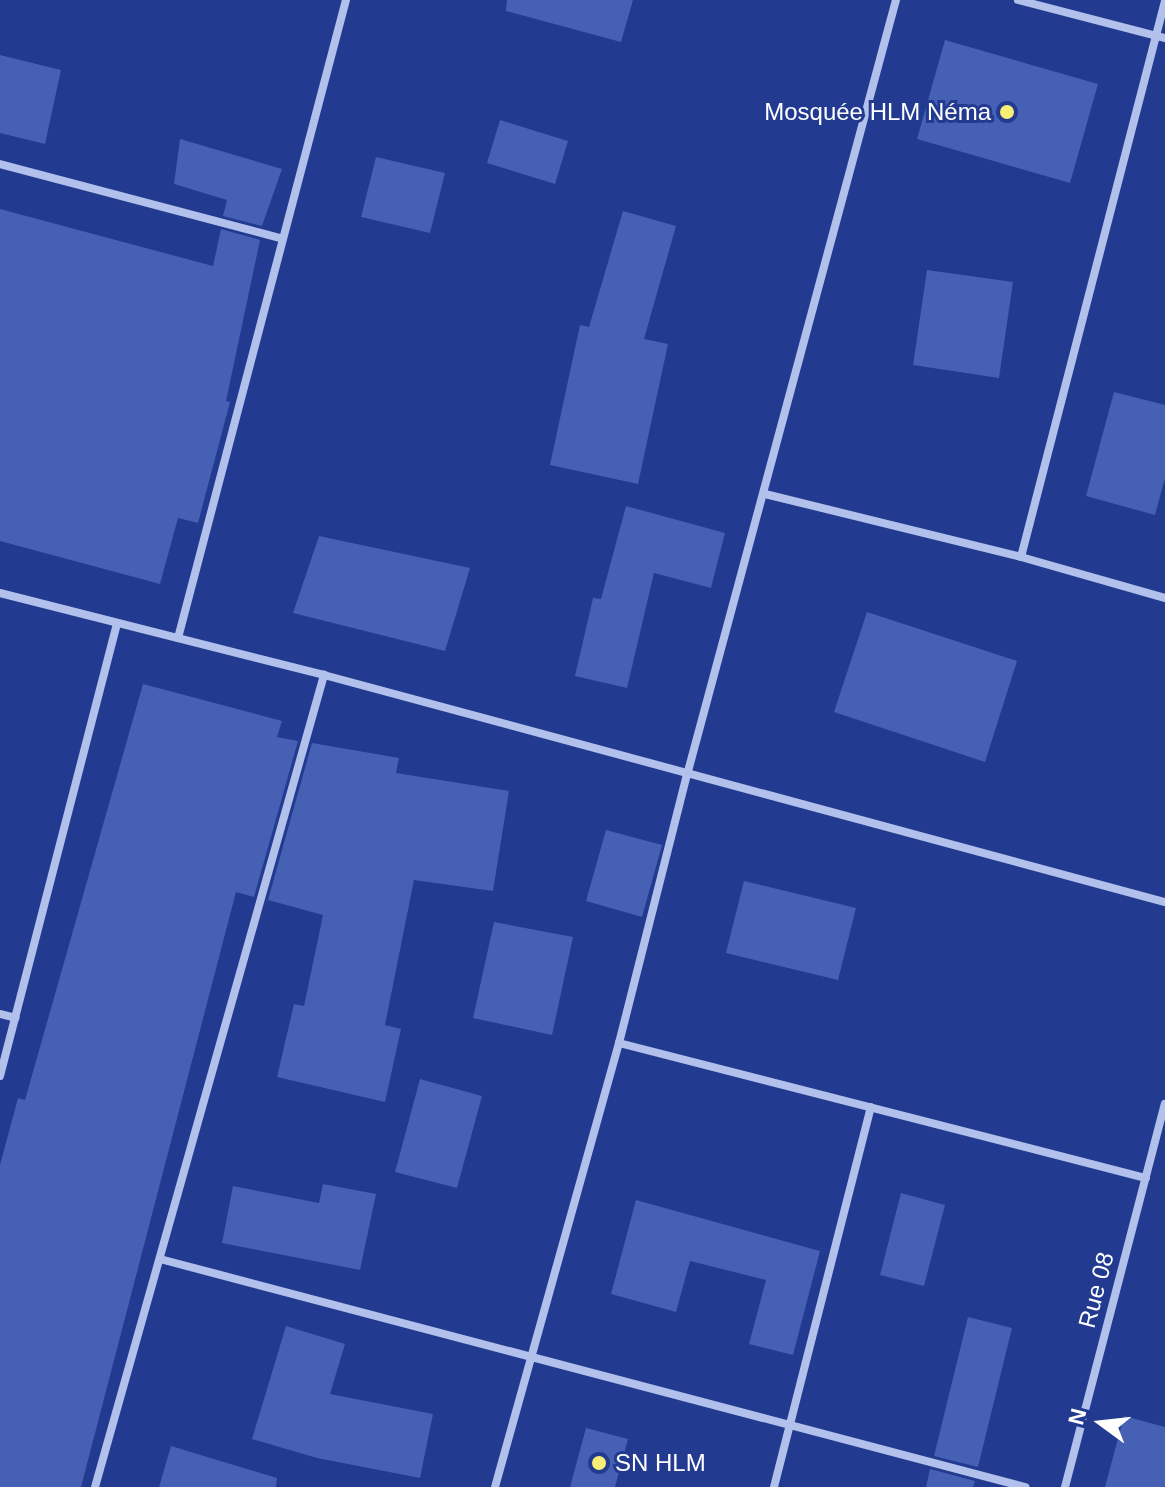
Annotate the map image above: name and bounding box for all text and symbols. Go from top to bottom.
place label: Mosquée HLM Néma [764,98,991,126]
marker: Mosquée HLM Néma [998,103,1016,121]
street label: Rue 08 [1072,1249,1120,1331]
north arrow [1061,1383,1141,1463]
text: N [1063,1406,1091,1428]
place label: SN HLM [615,1449,706,1477]
marker: SN HLM [590,1454,608,1472]

